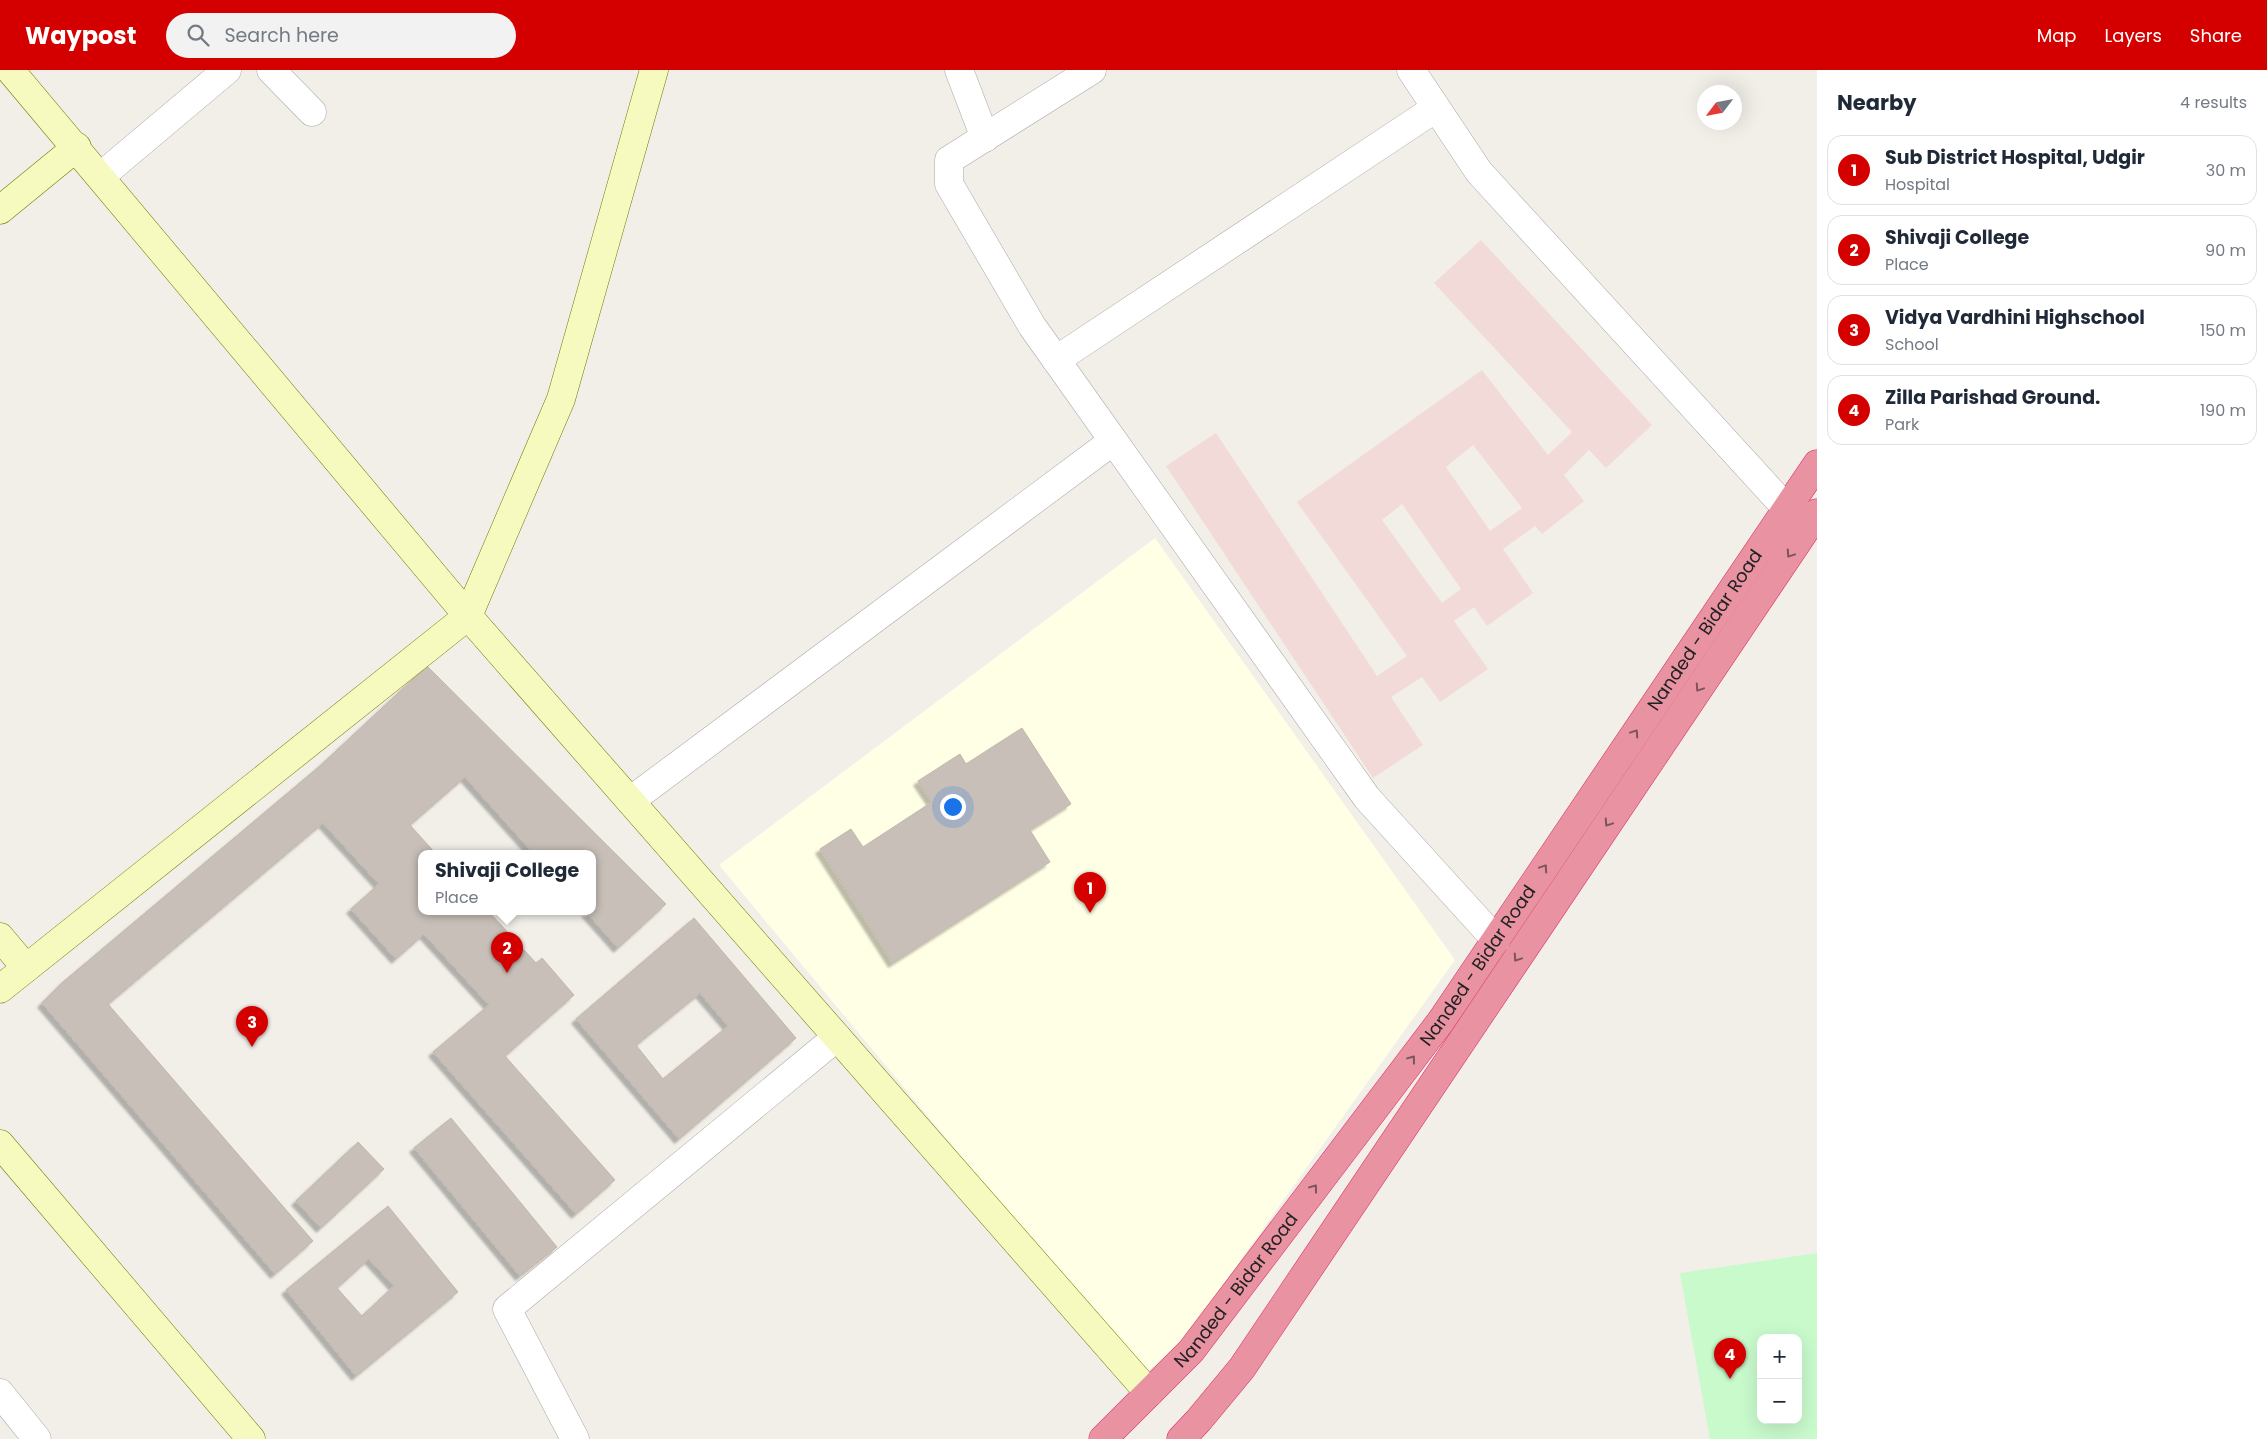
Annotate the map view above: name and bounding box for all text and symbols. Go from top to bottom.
search box [166,13,516,58]
text: Waypost [25,19,136,52]
icon: search [184,21,212,49]
text: Search here [224,22,339,49]
text: Map [2037,23,2077,48]
text: Layers [2105,23,2162,48]
text: Share [2190,23,2242,48]
north arrow [1697,85,1742,130]
text: Nearby [1837,88,1917,117]
text: 4 results [2180,91,2247,114]
text: Sub District Hospital, Udgir [1885,144,2145,171]
text: 1 [1851,159,1857,182]
text: 30 m [2206,159,2246,182]
text: Hospital [1885,173,1950,196]
text: Shivaji College [1885,224,2029,251]
text: 2 [1849,239,1859,262]
text: 90 m [2205,239,2246,262]
text: Place [1885,253,1929,276]
text: Vidya Vardhini Highschool [1885,304,2145,331]
text: 3 [1849,319,1859,342]
text: 150 m [2200,319,2246,342]
text: School [1885,333,1939,356]
text: Zilla Parishad Ground. [1885,384,2100,411]
text: 4 [1849,399,1859,422]
text: 190 m [2200,399,2246,422]
text: Park [1885,413,1919,436]
street label: Nanded - Bidar Road [1641,544,1768,715]
one-way arrow [1787,548,1796,557]
one-way arrow [1696,682,1705,692]
one-way arrow [1629,729,1638,739]
your location [940,794,966,820]
one-way arrow [1605,817,1614,827]
popup [418,850,596,915]
text: Shivaji College [435,857,579,884]
one-way arrow [1538,864,1548,873]
pin: 1 [1074,872,1106,913]
street label: Nanded - Bidar Road [1414,880,1541,1051]
text: Place [435,886,479,909]
pin: 2 [491,932,523,973]
one-way arrow [1514,952,1523,961]
pin: 3 [236,1006,268,1047]
one-way arrow [1406,1055,1415,1065]
one-way arrow [1308,1184,1317,1194]
street label: Nanded - Bidar Road [1168,1207,1303,1373]
map controls [1757,1334,1802,1424]
button: + [1757,1334,1802,1379]
pin: 4 [1714,1338,1746,1379]
button: − [1757,1379,1802,1424]

